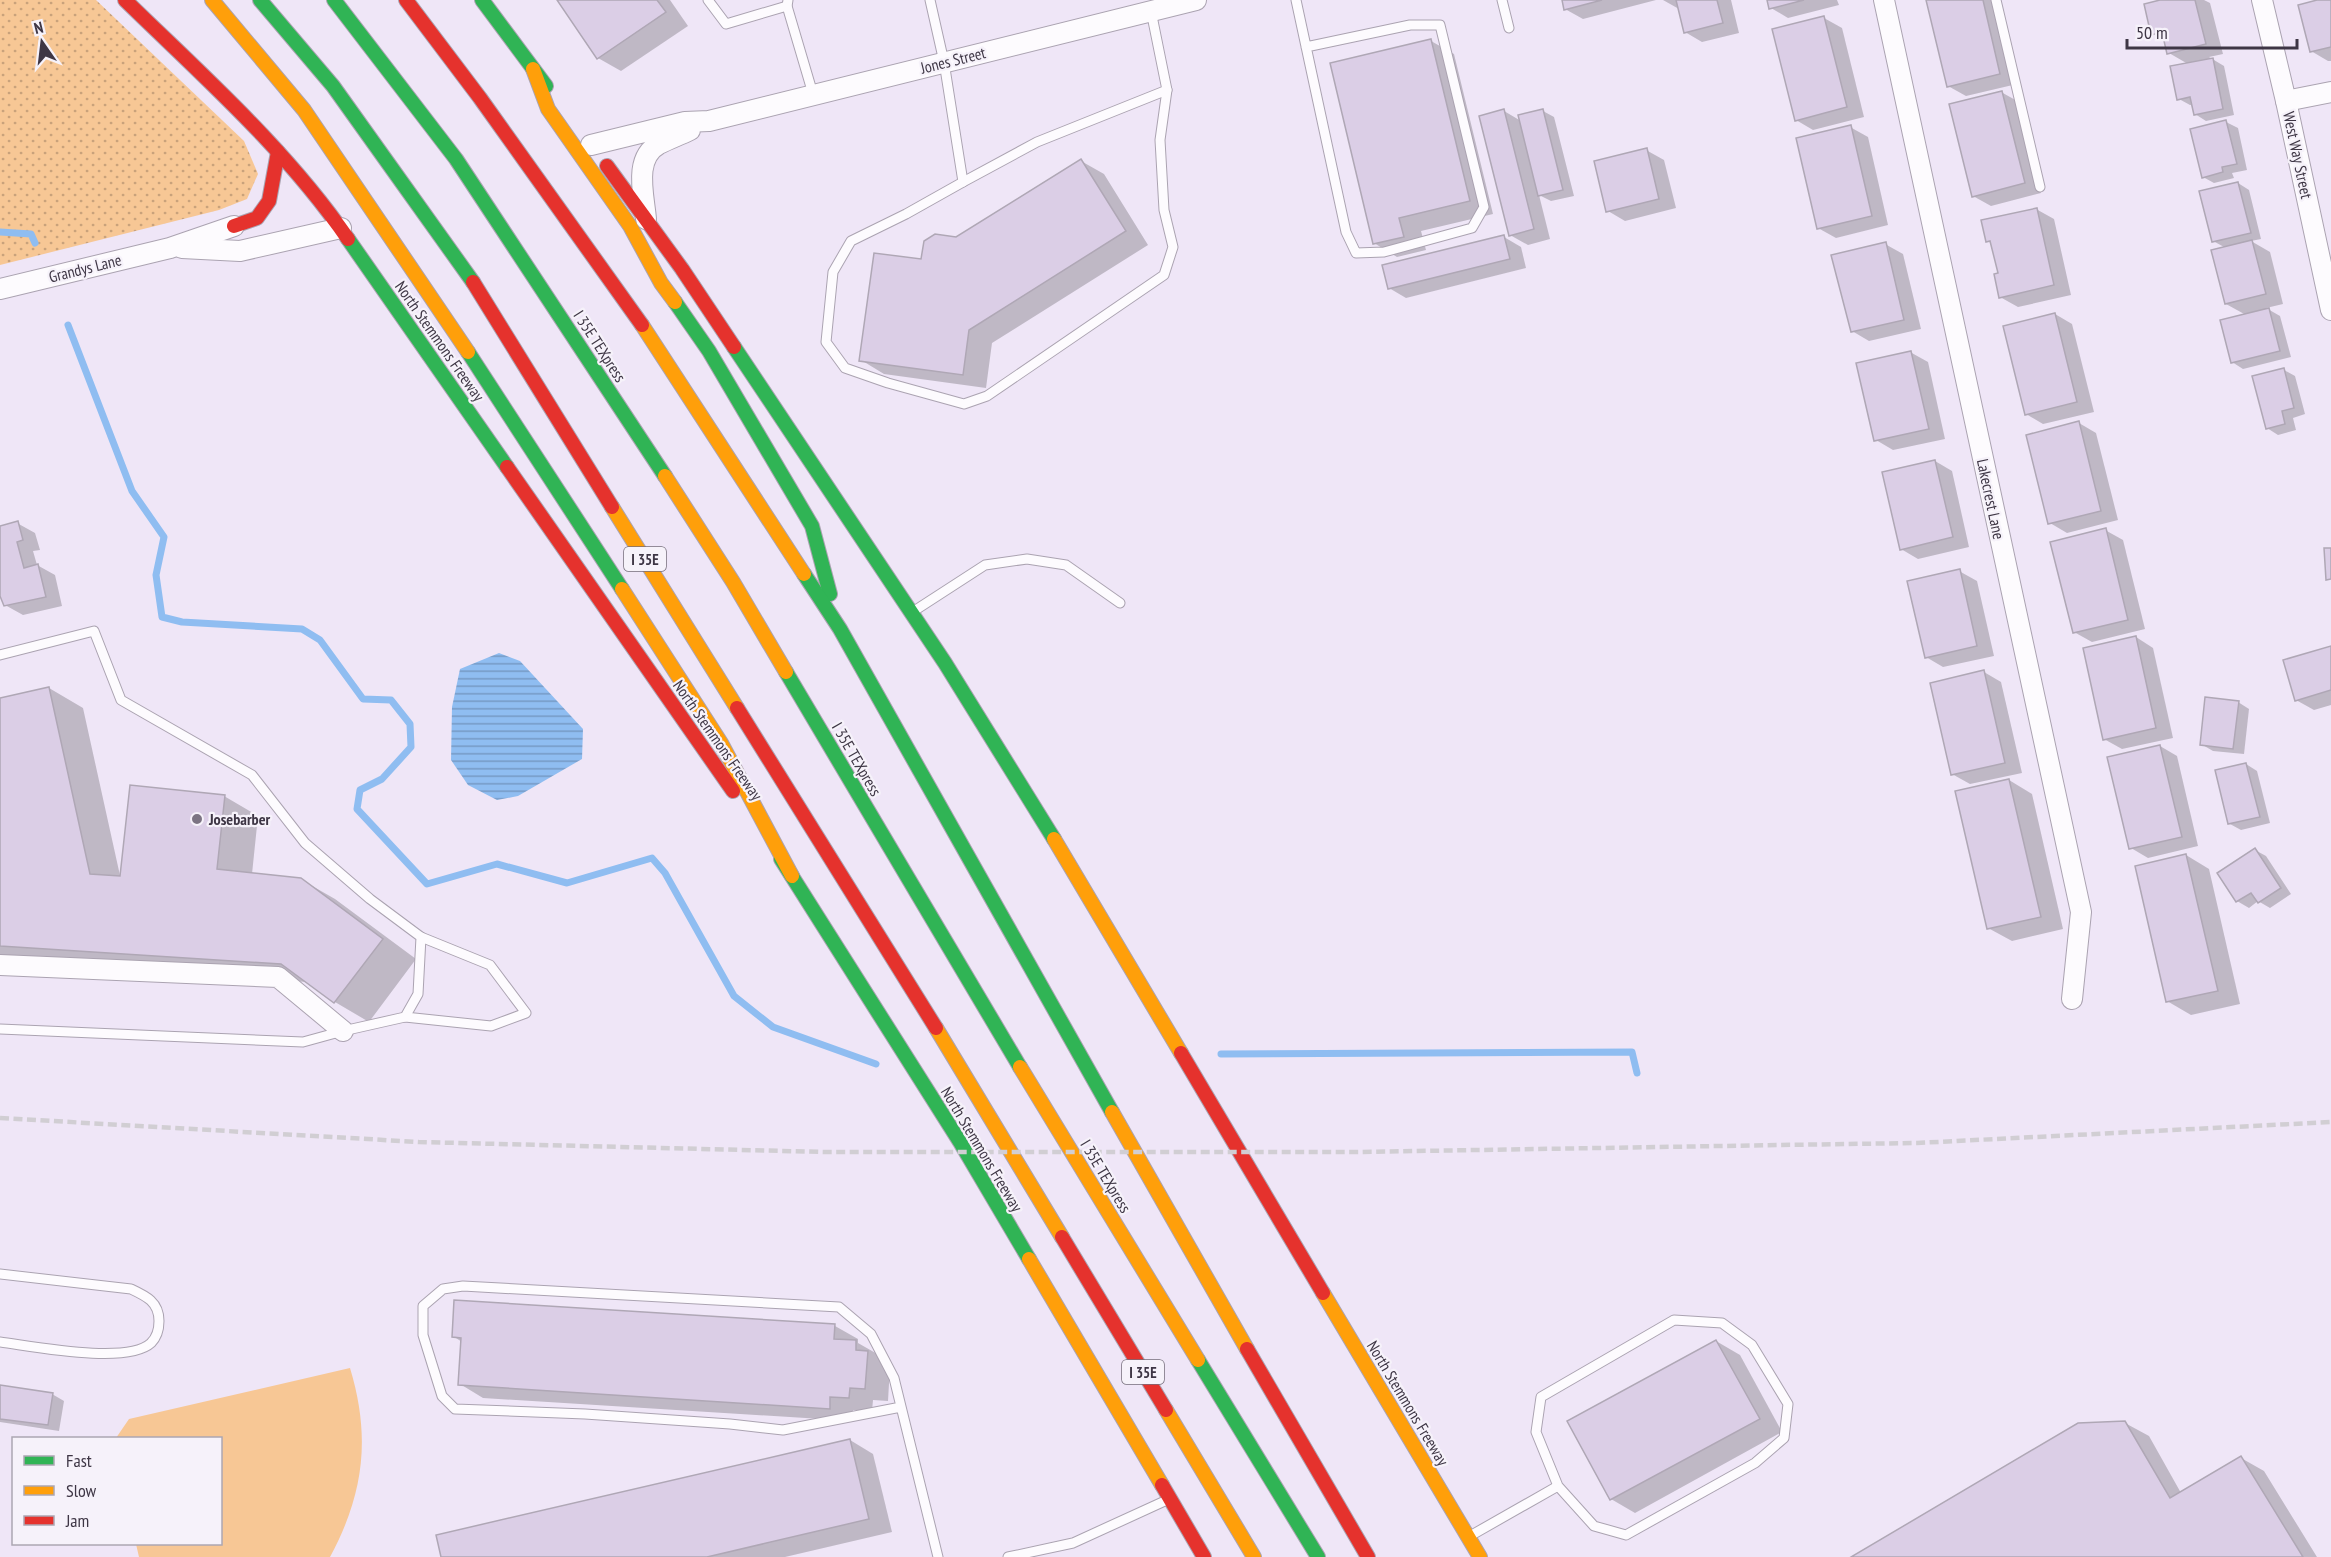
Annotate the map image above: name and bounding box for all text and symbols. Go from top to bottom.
north arrow [12,12,72,72]
scale bar [2127,12,2296,50]
text: N [32,17,45,38]
text: 50 m [2136,21,2168,44]
street label: Jones Street [917,42,988,78]
street label: West Way Street [2279,110,2317,201]
street label: Grandys Lane [47,249,123,287]
street label: North Stemmons Freeway [391,277,489,405]
street label: I 35E TEXpress [569,306,631,386]
street label: Lakecrest Lane [1973,457,2009,541]
road number: I 35E [624,547,666,571]
street label: North Stemmons Freeway [669,676,767,804]
street label: I 35E TEXpress [828,719,886,799]
place label: Josebarber [208,809,271,829]
marker: Josebarber [190,812,204,826]
street label: North Stemmons Freeway [937,1083,1027,1215]
street label: I 35E TEXpress [1076,1136,1136,1216]
street label: North Stemmons Freeway [1363,1337,1453,1469]
road number: I 35E [1122,1360,1164,1384]
legend [12,1437,222,1545]
text: Fast [66,1449,92,1472]
text: Slow [66,1479,97,1502]
text: Jam [65,1509,89,1532]

